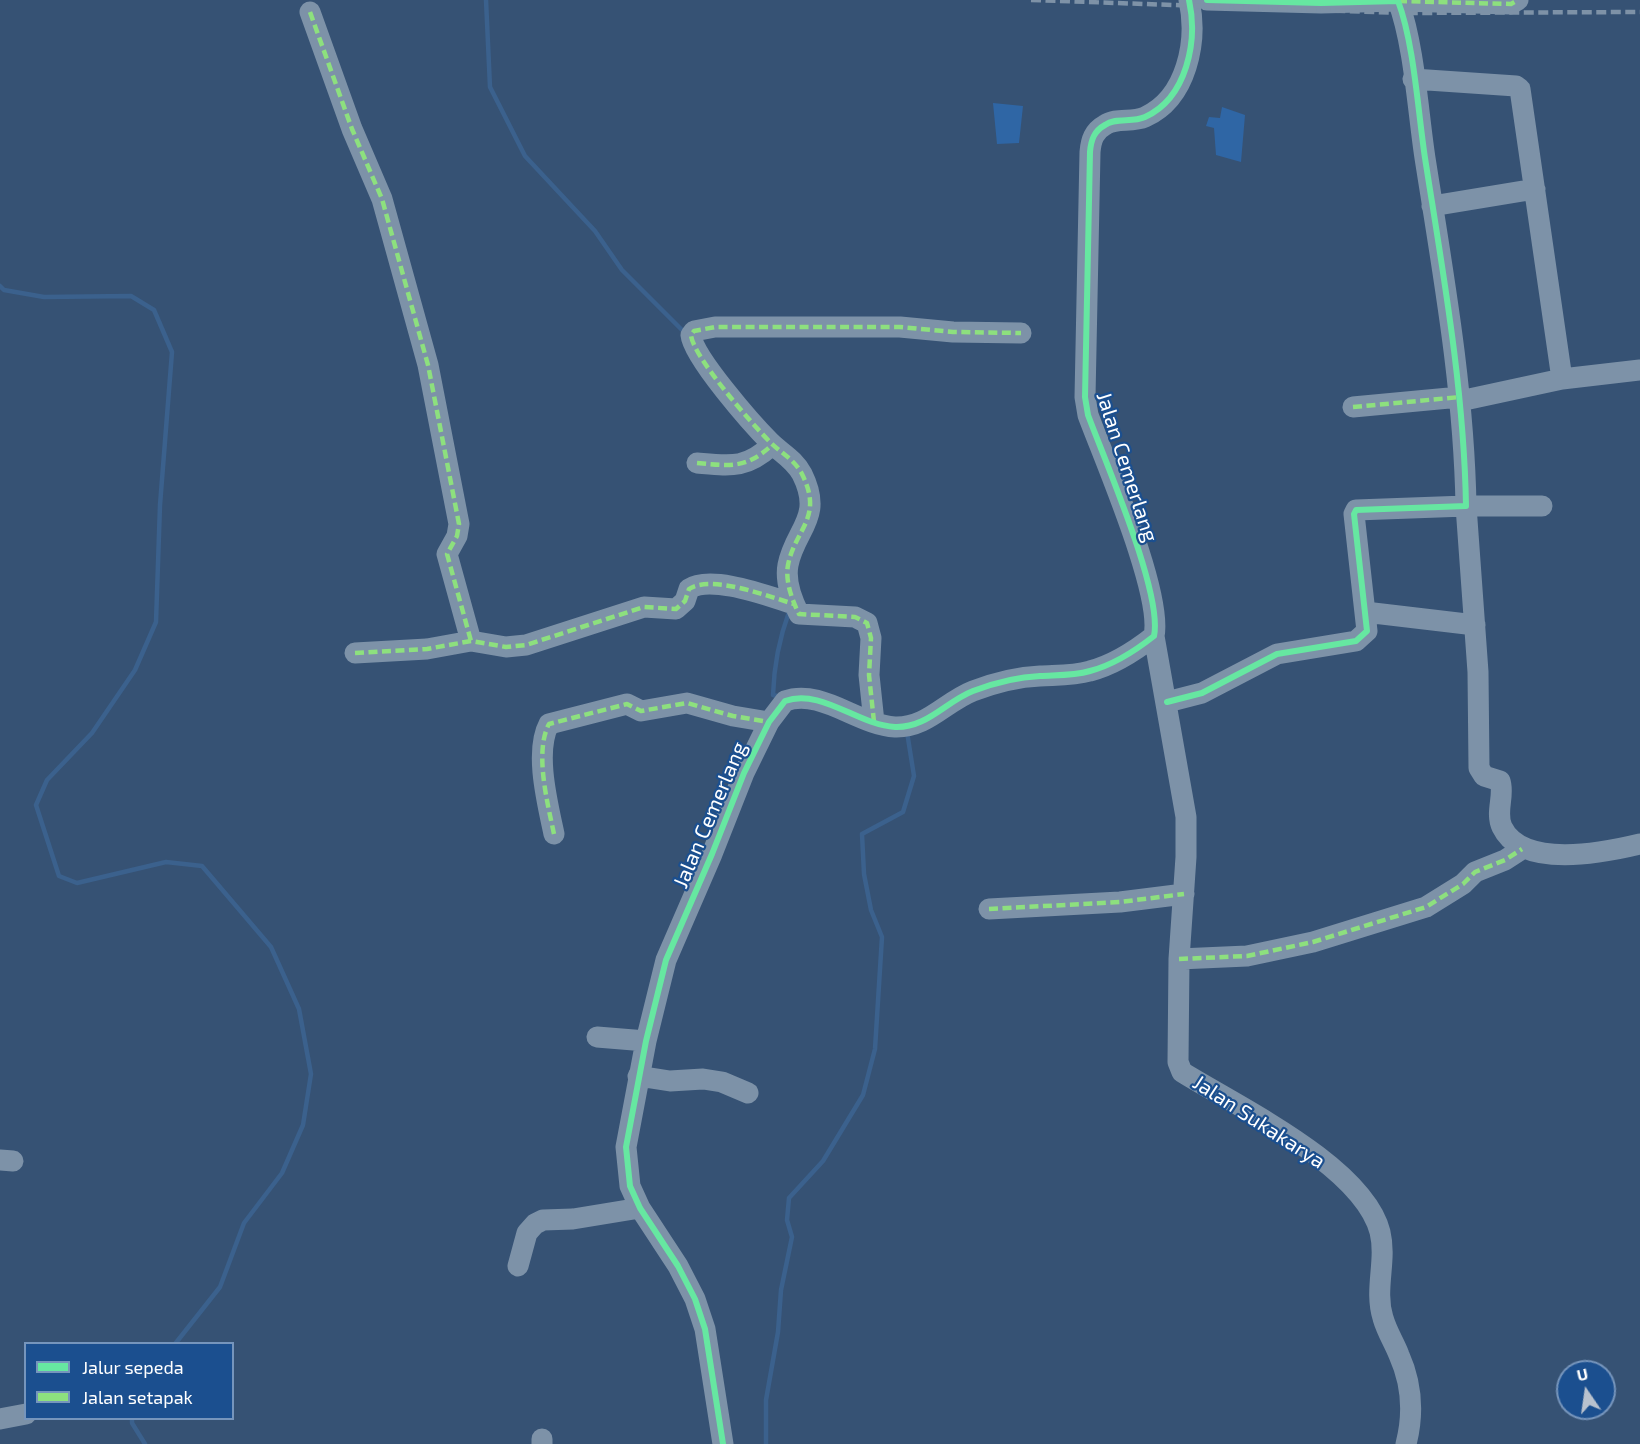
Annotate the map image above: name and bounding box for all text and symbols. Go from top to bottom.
street label: Jalan Cemerlang [1091,389,1163,545]
street label: Jalan Cemerlang [668,738,752,892]
street label: Jalan Sukakarya [1188,1070,1330,1174]
legend [24,1342,234,1420]
text: Jalur sepeda [82,1356,184,1378]
north arrow [1556,1360,1616,1420]
text: U [1575,1363,1590,1384]
text: Jalan setapak [82,1386,193,1408]

